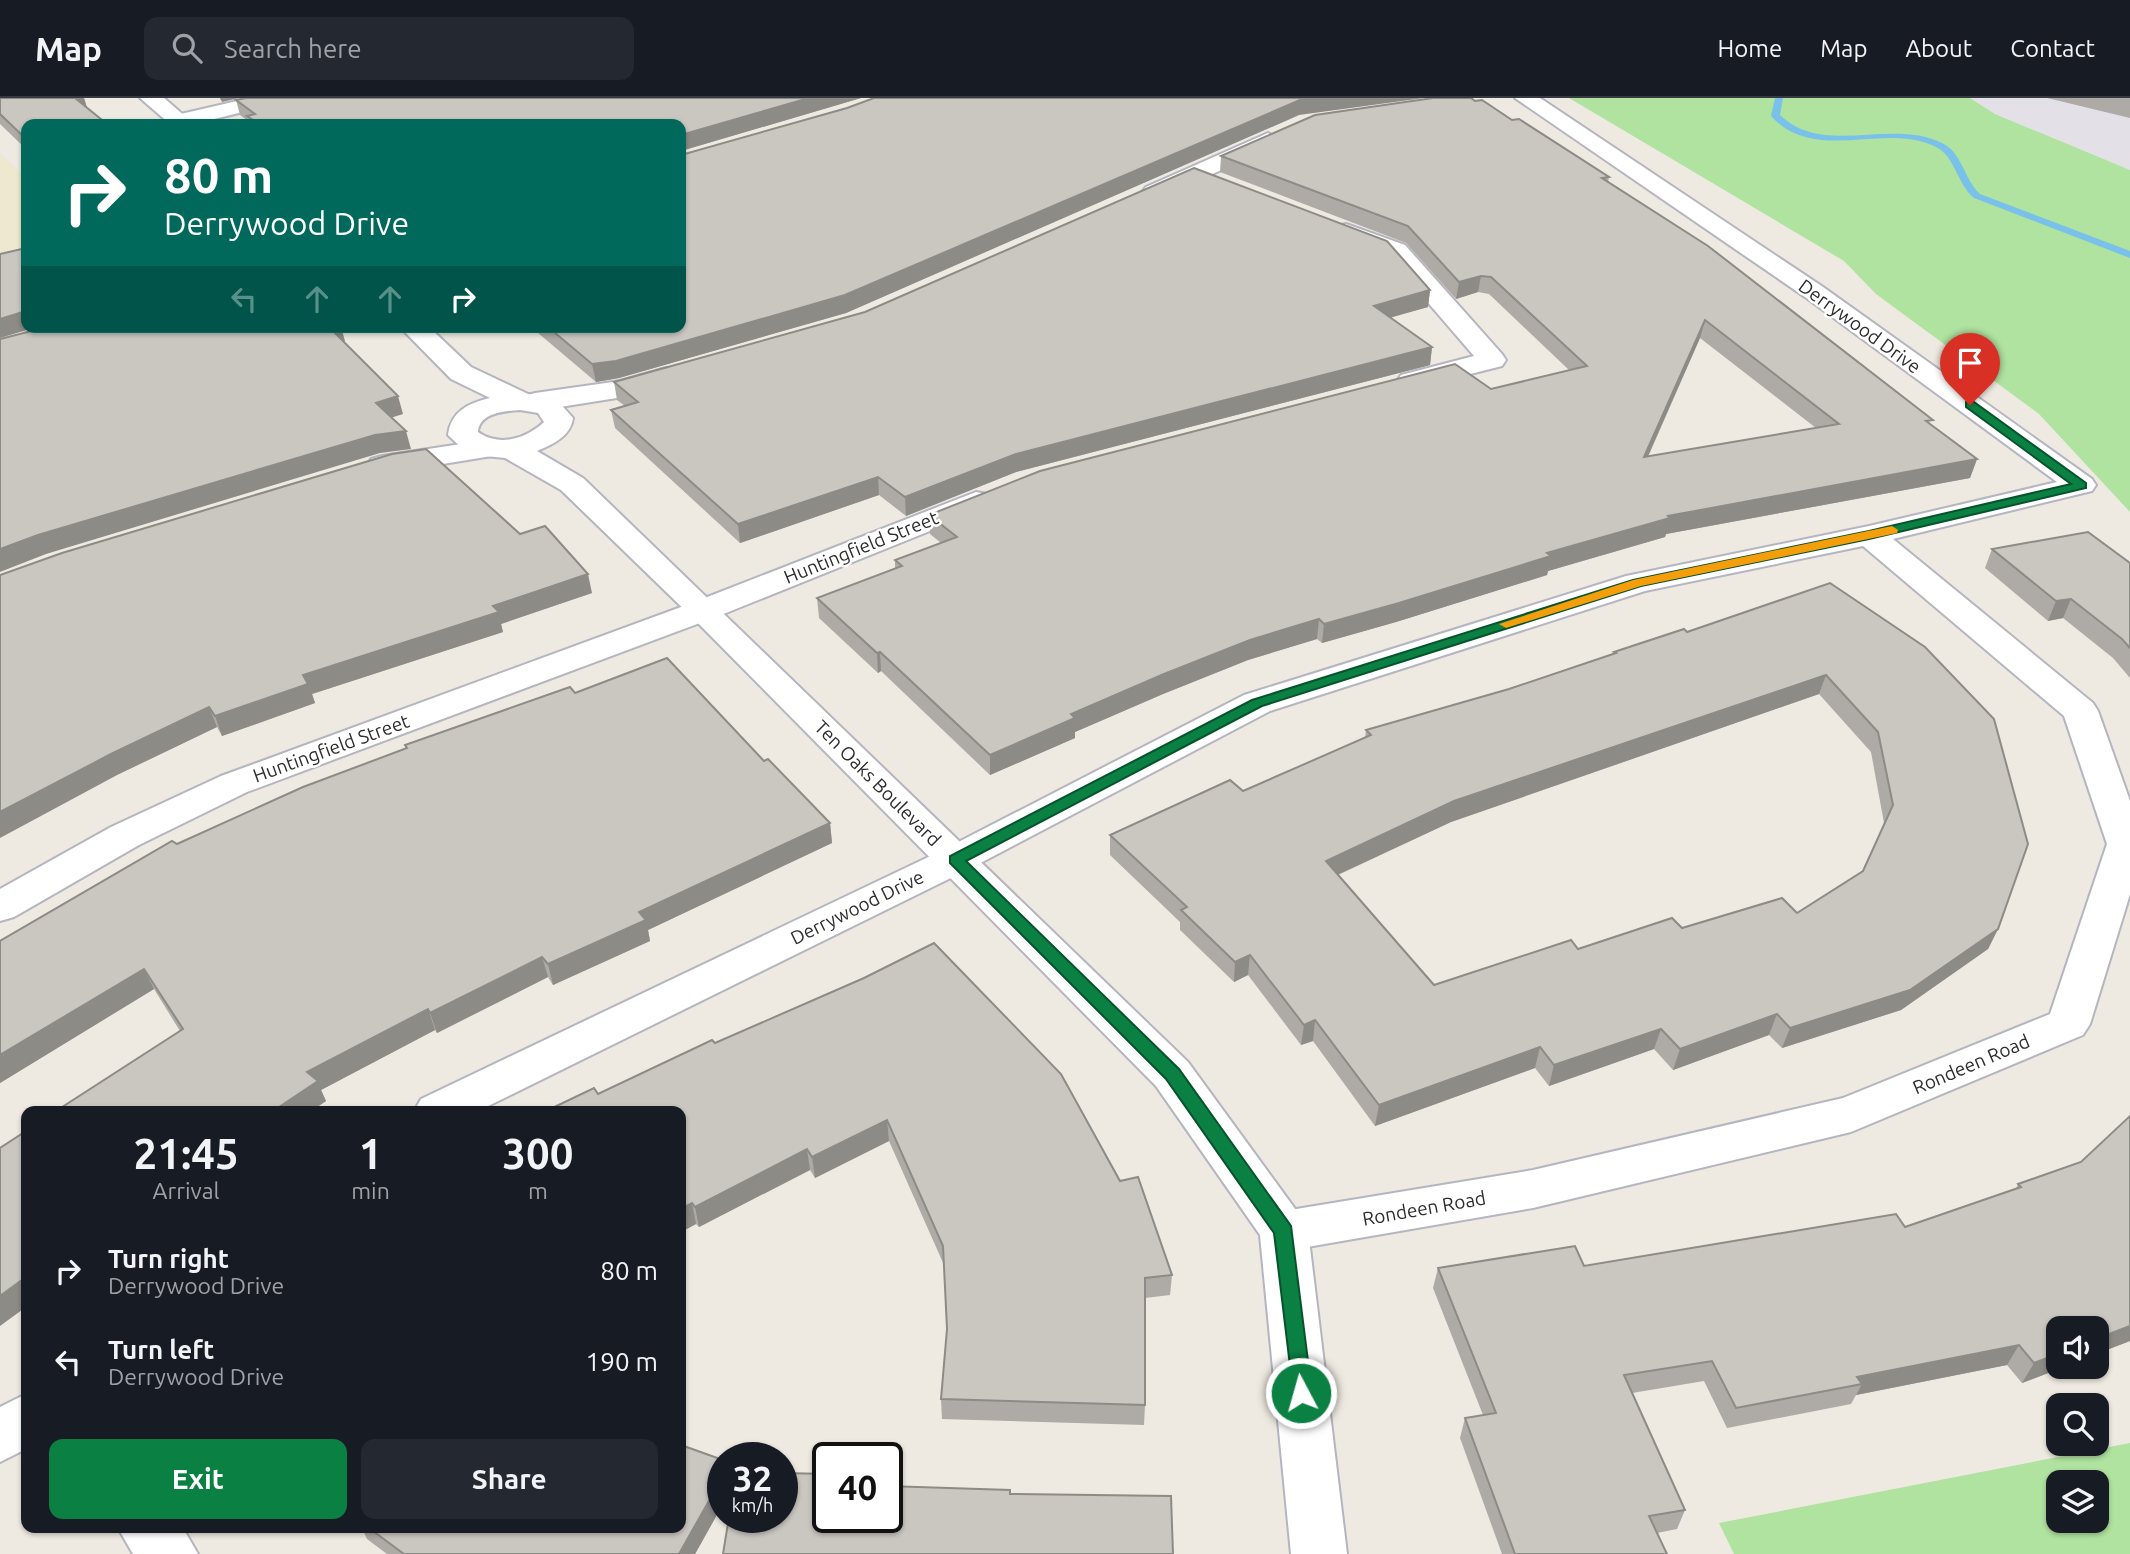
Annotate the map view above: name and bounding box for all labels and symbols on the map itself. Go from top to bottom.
street label: Derrywood Drive [1795,274,1925,378]
pin [1940,333,2000,405]
street label: Huntingfield Street [781,506,942,588]
street label: Huntingfield Street [250,709,413,786]
street label: Ten Oaks Boulevard [811,716,945,850]
street label: Derrywood Drive [787,865,927,949]
street label: Rondeen Road [1909,1029,2033,1099]
street label: Rondeen Road [1361,1186,1487,1230]
position arrow [1264,1356,1338,1430]
speed limit sign: 40 [812,1442,903,1533]

